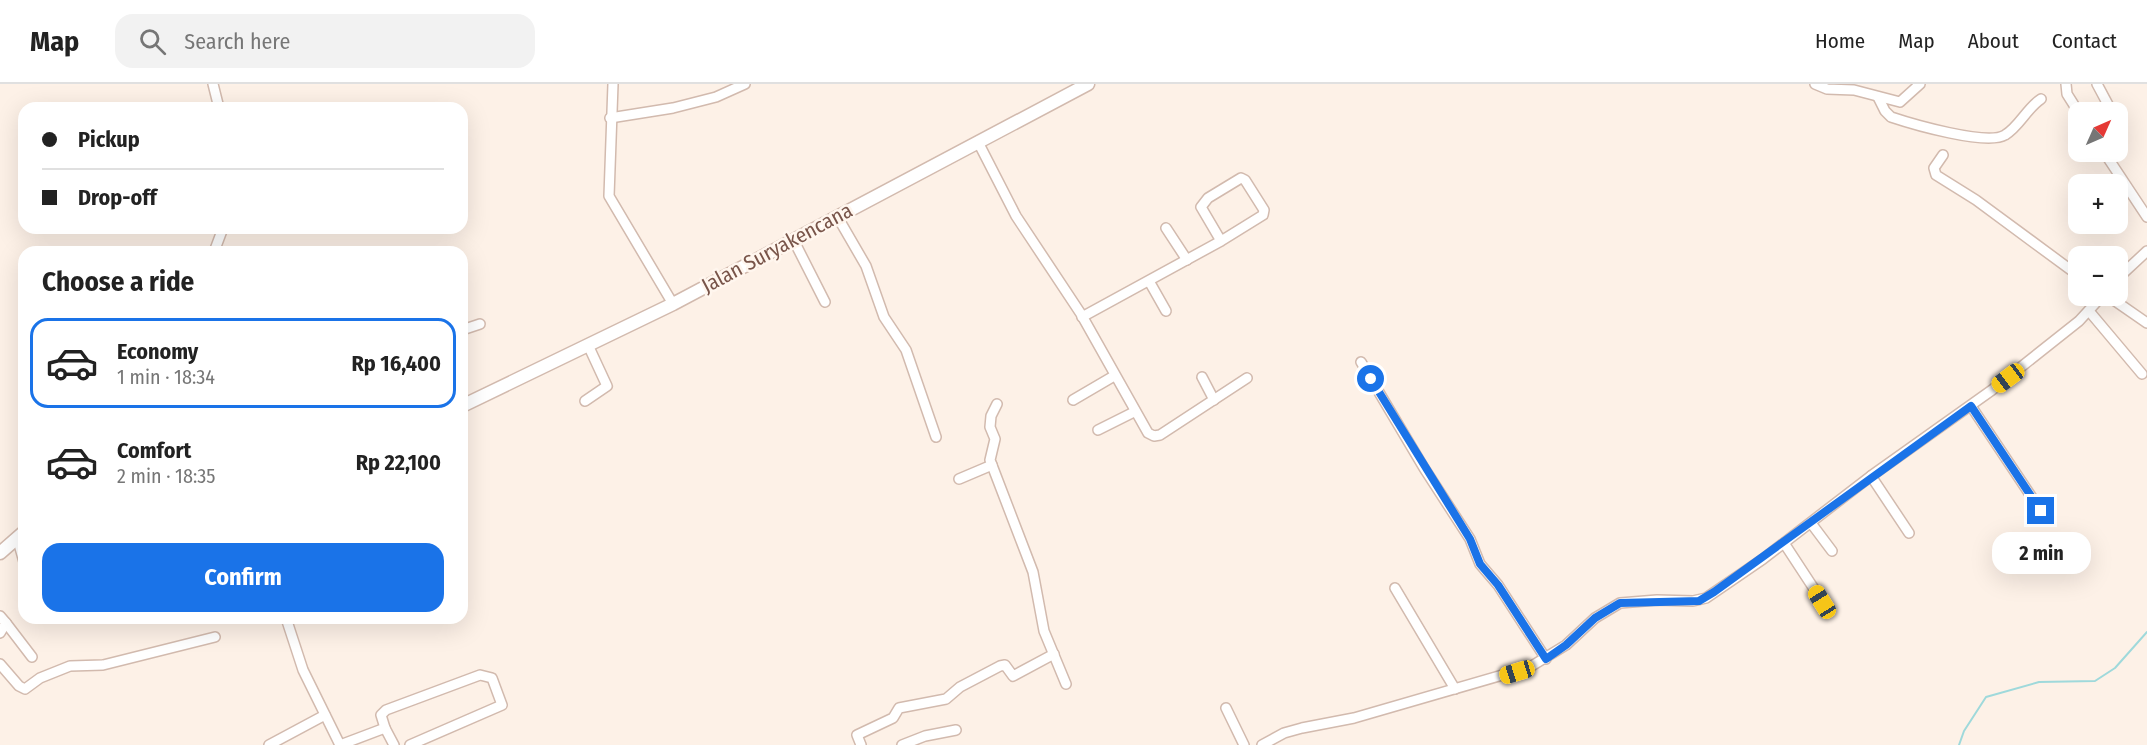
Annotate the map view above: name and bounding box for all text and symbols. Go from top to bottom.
search box [115,14,535,68]
text: Map [30,25,79,58]
icon: search [136,25,169,58]
text: Search here [184,28,290,55]
text: Home [1815,28,1865,54]
text: Map [1898,28,1935,54]
text: About [1968,28,2019,54]
text: Contact [2052,28,2117,54]
north arrow [2068,102,2128,162]
map controls [2068,102,2128,306]
text: Pickup [78,126,140,153]
button: + [2068,174,2128,234]
text: Drop-off [78,184,157,211]
street label: Jalan Suryakencana [697,197,857,299]
button: − [2068,246,2128,306]
text: Choose a ride [42,266,194,298]
icon: car [45,336,99,390]
text: Economy [117,338,198,365]
text: Rp 16,400 [351,350,441,377]
car [1988,360,2028,396]
text: 1 min · 18:34 [117,365,215,389]
route start [1357,365,1384,392]
icon: car [45,435,99,489]
text: Comfort [117,437,191,464]
text: Rp 22,100 [356,449,441,476]
text: 2 min · 18:35 [117,464,216,488]
route end [2027,497,2054,524]
callout: 2 min [1992,532,2090,574]
text: 2 min [2019,541,2064,565]
button: Confirm [42,543,444,612]
car [1805,582,1839,622]
car [1497,658,1537,686]

